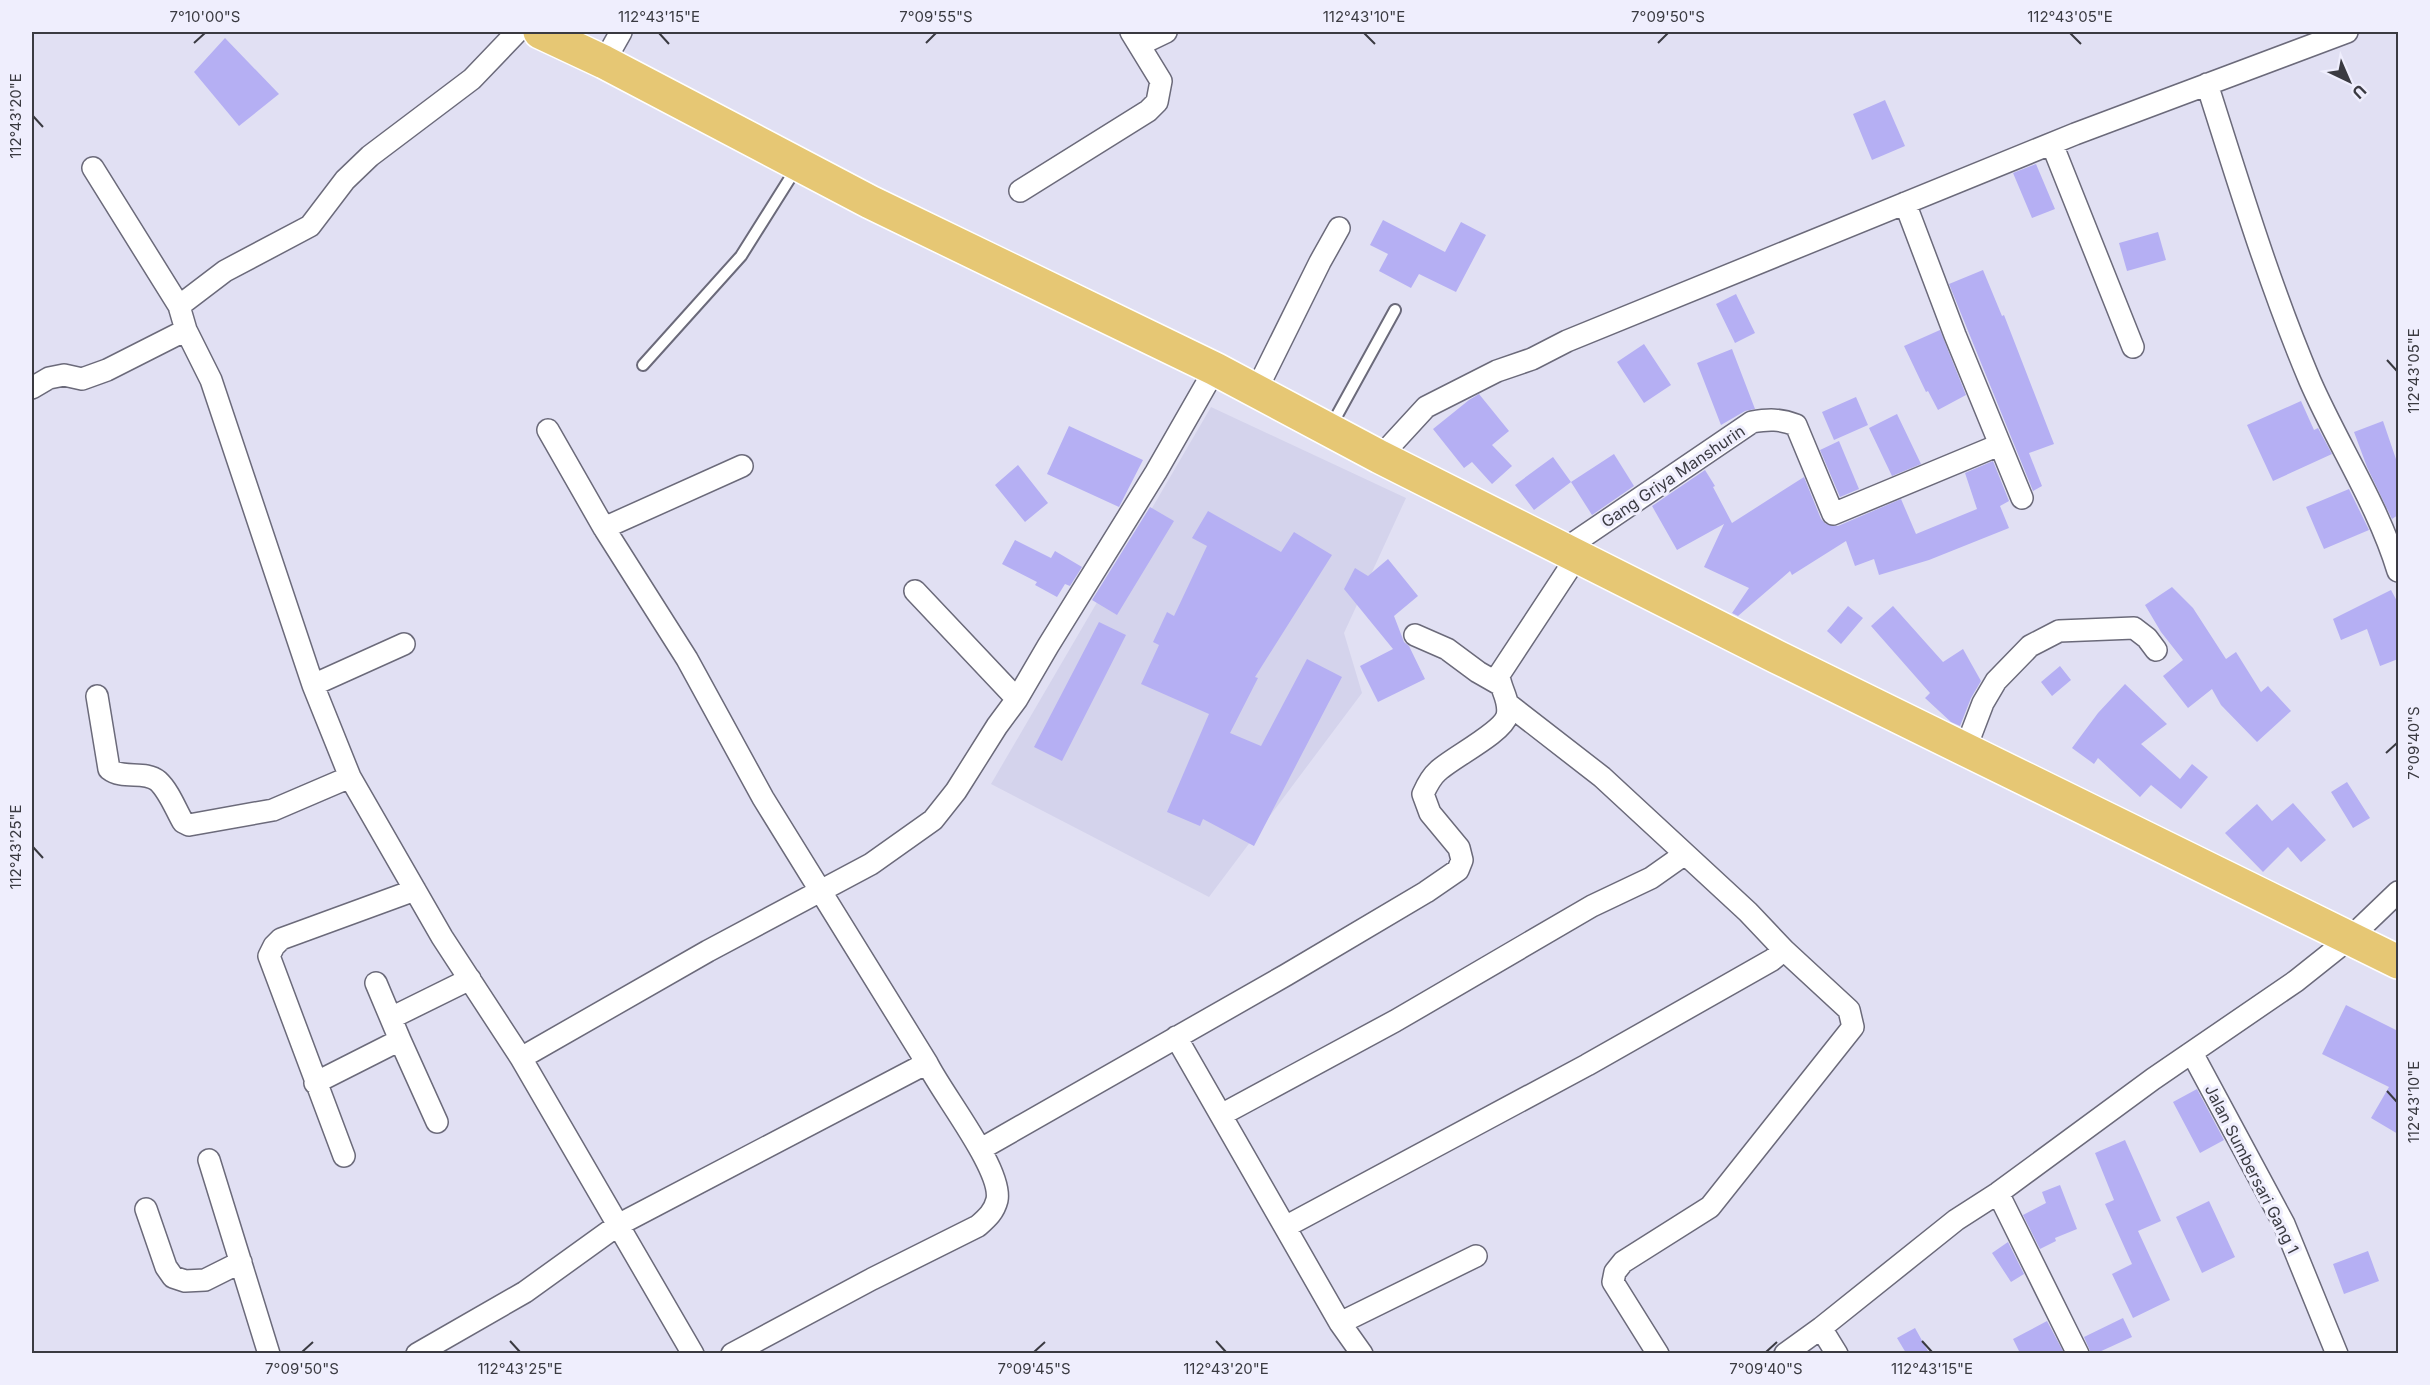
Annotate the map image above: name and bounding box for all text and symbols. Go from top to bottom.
text: 7°10'00"S [170,7,240,26]
text: 112°43'15"E [618,7,700,26]
text: 7°09'55"S [899,7,973,26]
text: 112°43'10"E [1323,7,1405,26]
text: 7°09'50"S [1631,7,1705,26]
text: 112°43'05"E [2027,7,2113,26]
north arrow [2319,51,2379,111]
text: 112°43'20"E [6,73,25,159]
text: U [2348,81,2371,103]
text: 112°43'05"E [2404,328,2423,414]
street label: Gang Griya Manshurin [1597,420,1749,532]
text: 7°09'40"S [2404,706,2423,780]
text: 112°43'25"E [6,804,25,890]
text: 112°43'10"E [2404,1061,2423,1143]
street label: Jalan Sumbersari Gang 1 [2201,1081,2303,1257]
text: 7°09'50"S [265,1359,339,1378]
text: 112°43'25"E [477,1359,563,1378]
text: 7°09'45"S [997,1359,1071,1378]
text: 112°43'20"E [1183,1359,1269,1378]
text: 7°09'40"S [1729,1359,1803,1378]
text: 112°43'15"E [1891,1359,1973,1378]

